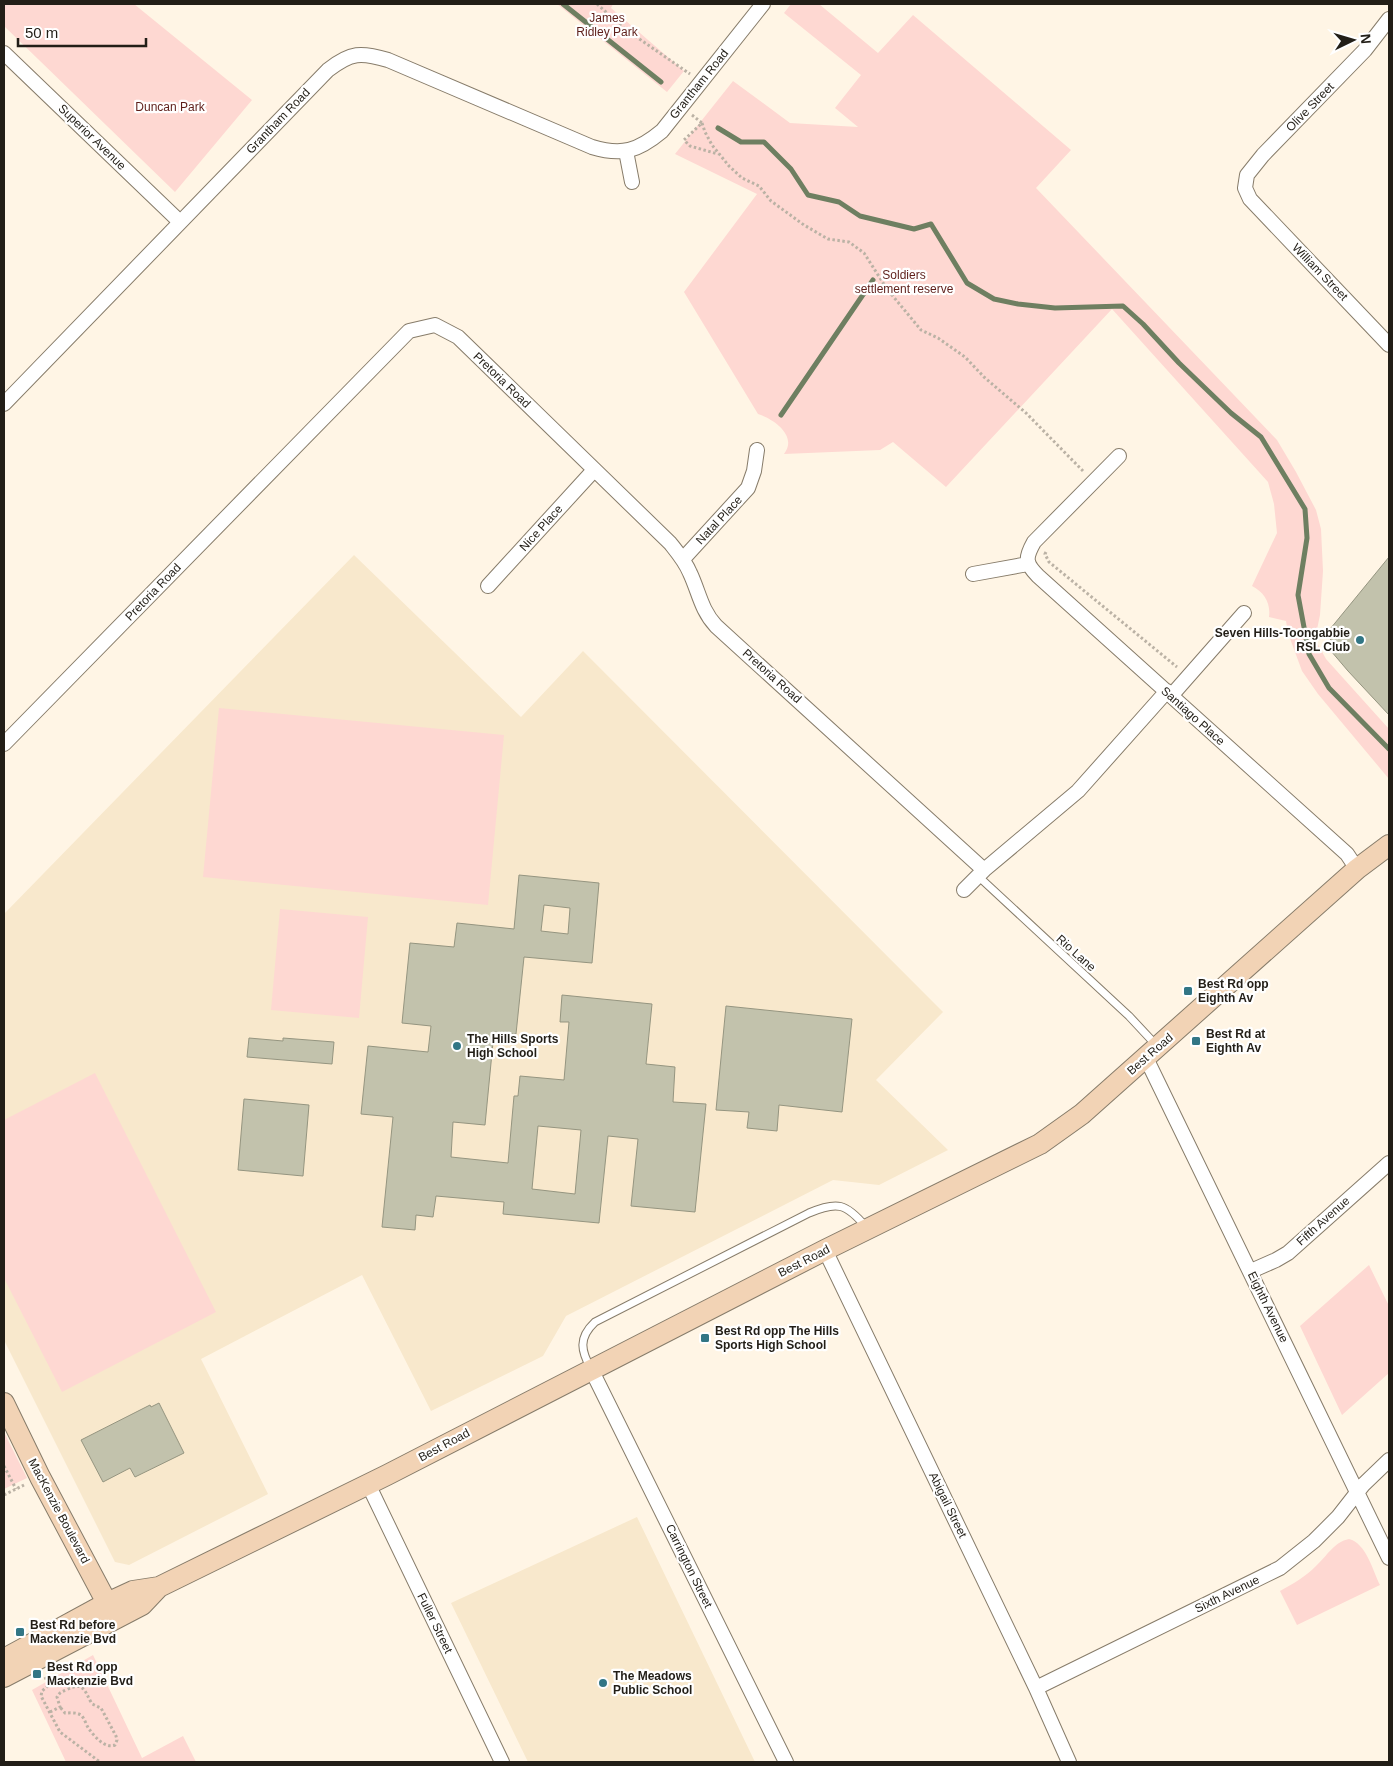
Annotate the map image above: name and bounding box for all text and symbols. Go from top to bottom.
park label: James Ridley Park [576,11,639,39]
scale bar [18,15,145,47]
north arrow [1328,15,1378,65]
text: 50 m [25,24,58,41]
text: N [1358,33,1374,45]
street label: Grantham Road [667,46,731,122]
street label: Olive Street [1283,79,1337,134]
street label: Grantham Road [243,85,313,157]
park label: Duncan Park [135,100,206,114]
street label: Superior Avenue [55,101,129,173]
street label: William Street [1289,241,1351,304]
park label: Soldiers settlement reserve [855,268,954,296]
street label: Pretoria Road [471,349,533,411]
street label: Natal Place [693,493,745,547]
street label: Nice Place [517,502,566,554]
street label: Pretoria Road [122,561,184,623]
place label: Seven Hills-Toongabbie RSL Club [1215,626,1350,654]
marker: Seven Hills-Toongabbie RSL Club [1354,634,1366,646]
street label: Pretoria Road [740,646,804,706]
street label: Santiago Place [1158,684,1228,748]
street label: Rio Lane [1053,932,1099,974]
place label: Best Rd opp Eighth Av [1198,977,1269,1005]
marker: Best Rd opp Eighth Av [1182,985,1194,997]
place label: Best Rd at Eighth Av [1206,1027,1265,1055]
street label: Best Road [1124,1030,1176,1078]
place label: The Hills Sports High School [467,1032,559,1060]
marker: Best Rd at Eighth Av [1190,1035,1202,1047]
marker: The Hills Sports High School [451,1040,463,1052]
street label: Fifth Avenue [1294,1193,1353,1248]
street label: Best Road [776,1242,832,1280]
street label: Eighth Avenue [1245,1269,1291,1345]
place label: Best Rd opp The Hills Sports High School [715,1324,839,1352]
marker: Best Rd opp The Hills Sports High School [699,1332,711,1344]
street label: Best Road [416,1426,472,1464]
street label: MacKenzie Boulevard [25,1456,93,1566]
street label: Abigail Street [926,1470,970,1541]
street label: Carrington Street [663,1522,716,1611]
street label: Sixth Avenue [1193,1572,1262,1616]
street label: Fuller Street [414,1591,456,1656]
place label: Best Rd before Mackenzie Bvd [30,1618,116,1646]
marker: Best Rd before Mackenzie Bvd [14,1626,26,1638]
place label: Best Rd opp Mackenzie Bvd [47,1660,133,1688]
marker: Best Rd opp Mackenzie Bvd [31,1668,43,1680]
place label: The Meadows Public School [613,1669,692,1697]
marker: The Meadows Public School [597,1677,609,1689]

